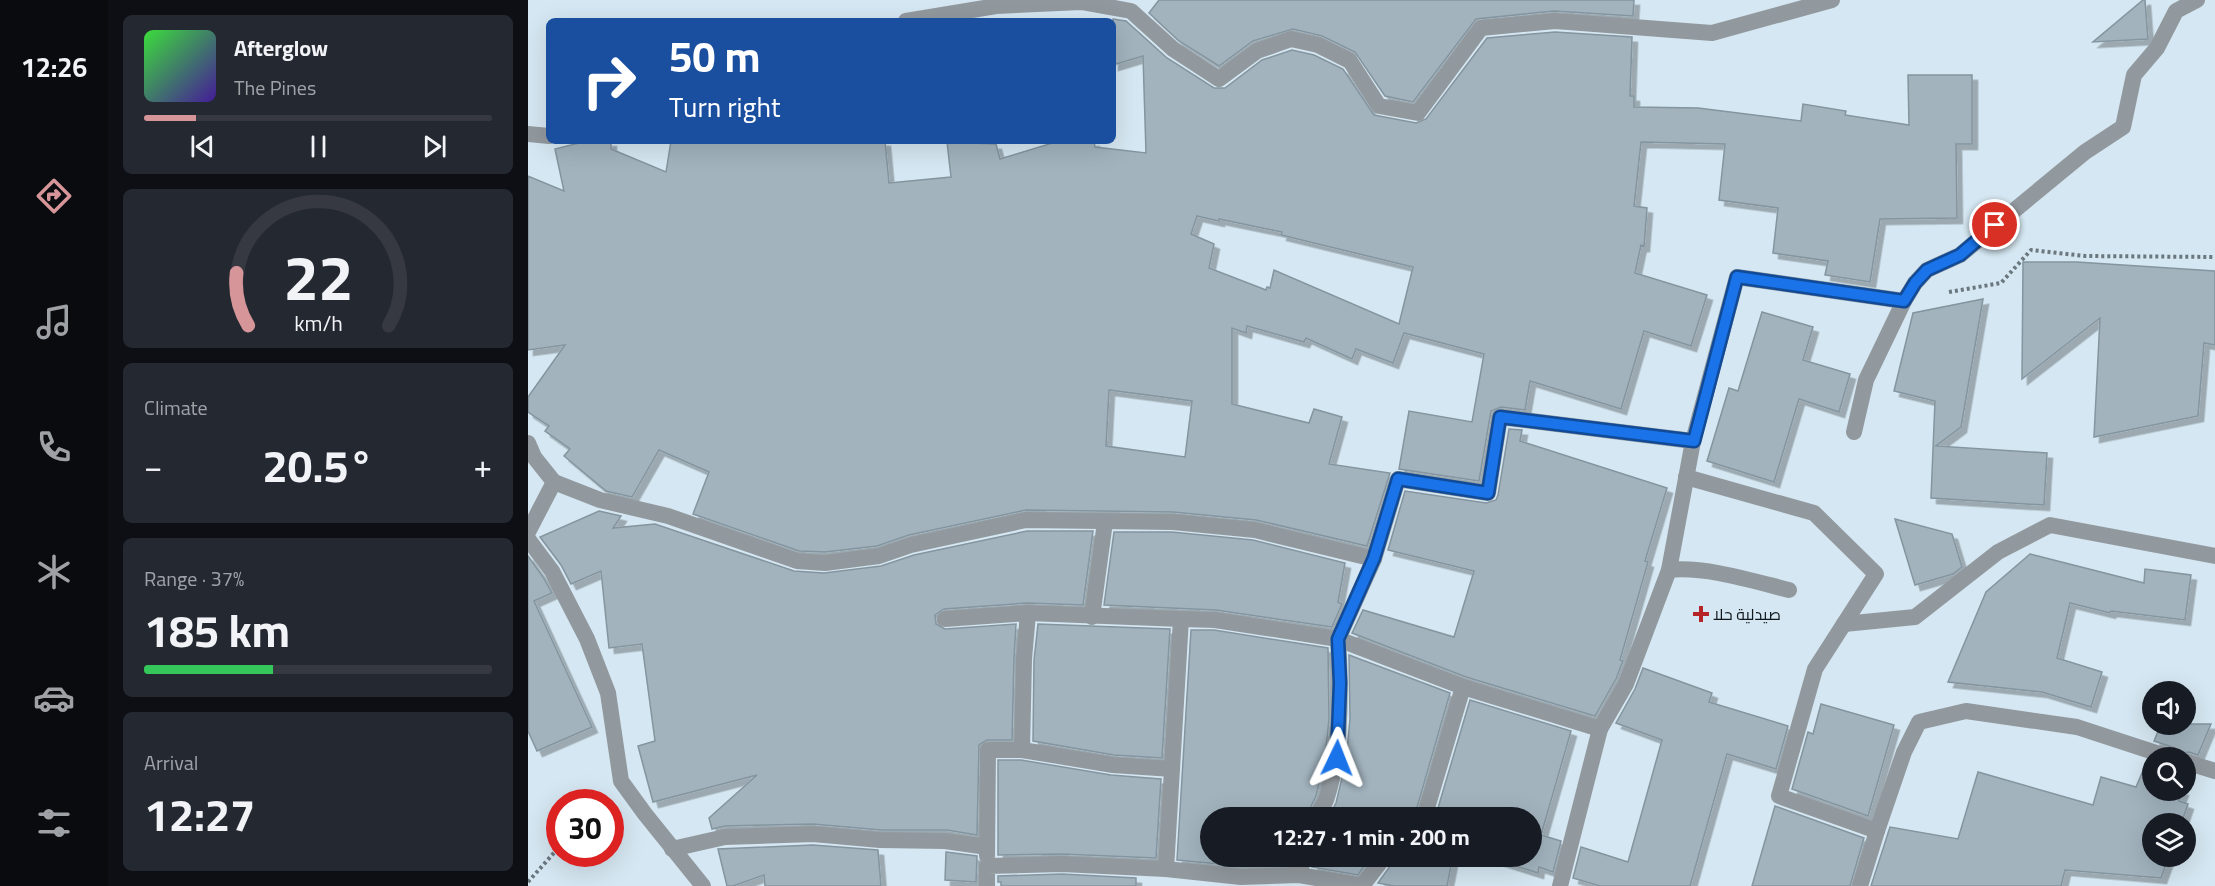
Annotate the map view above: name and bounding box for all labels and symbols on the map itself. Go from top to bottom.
pin [1969,199,2020,250]
place label: صيدلية حلا [1713,599,1781,629]
marker: صيدلية حلا [1694,607,1708,621]
position arrow [1305,726,1369,790]
speed limit sign: 30 [546,789,624,867]

